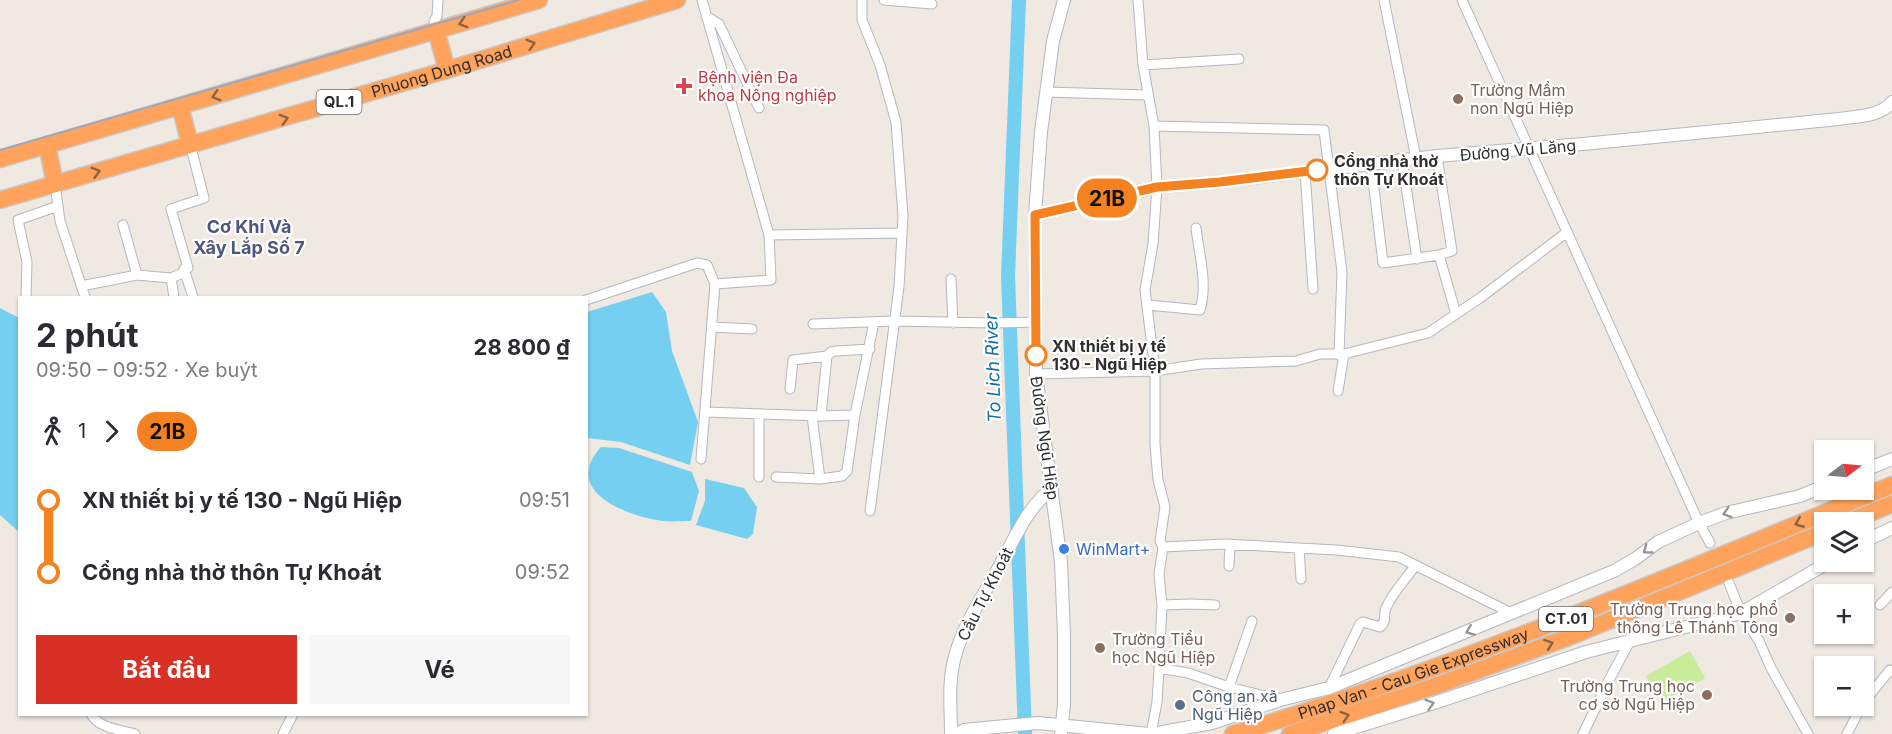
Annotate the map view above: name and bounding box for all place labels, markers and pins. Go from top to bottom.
place label: Bệnh viện Đa khoa Nông nghiệp [698,67,837,105]
marker: Bệnh viện Đa khoa Nông nghiệp [675,77,693,95]
place label: Trường Mầm non Ngũ Hiệp [1470,80,1574,118]
marker: Trường Mầm non Ngũ Hiệp [1451,92,1465,106]
place label: Cổng nhà thờ thôn Tự Khoát [1334,151,1444,189]
marker: Cổng nhà thờ thôn Tự Khoát [1306,159,1328,181]
place label: XN thiết bị y tế 130 - Ngũ Hiệp [1052,336,1167,374]
marker: XN thiết bị y tế 130 - Ngũ Hiệp [1025,344,1047,366]
place label: WinMart+ [1076,539,1150,559]
marker: WinMart+ [1057,542,1071,556]
place label: Trường Trung học phổ thông Lê Thánh Tông [1610,599,1778,637]
marker: Trường Trung học phổ thông Lê Thánh Tông [1783,611,1797,625]
place label: Trường Tiểu học Ngũ Hiệp [1112,629,1215,667]
marker: Trường Tiểu học Ngũ Hiệp [1093,641,1107,655]
place label: Trường Trung học cơ sở Ngũ Hiệp [1560,676,1695,714]
place label: Công an xã Ngũ Hiệp [1192,686,1278,724]
marker: Trường Trung học cơ sở Ngũ Hiệp [1700,688,1714,702]
marker: Công an xã Ngũ Hiệp [1173,698,1187,712]

